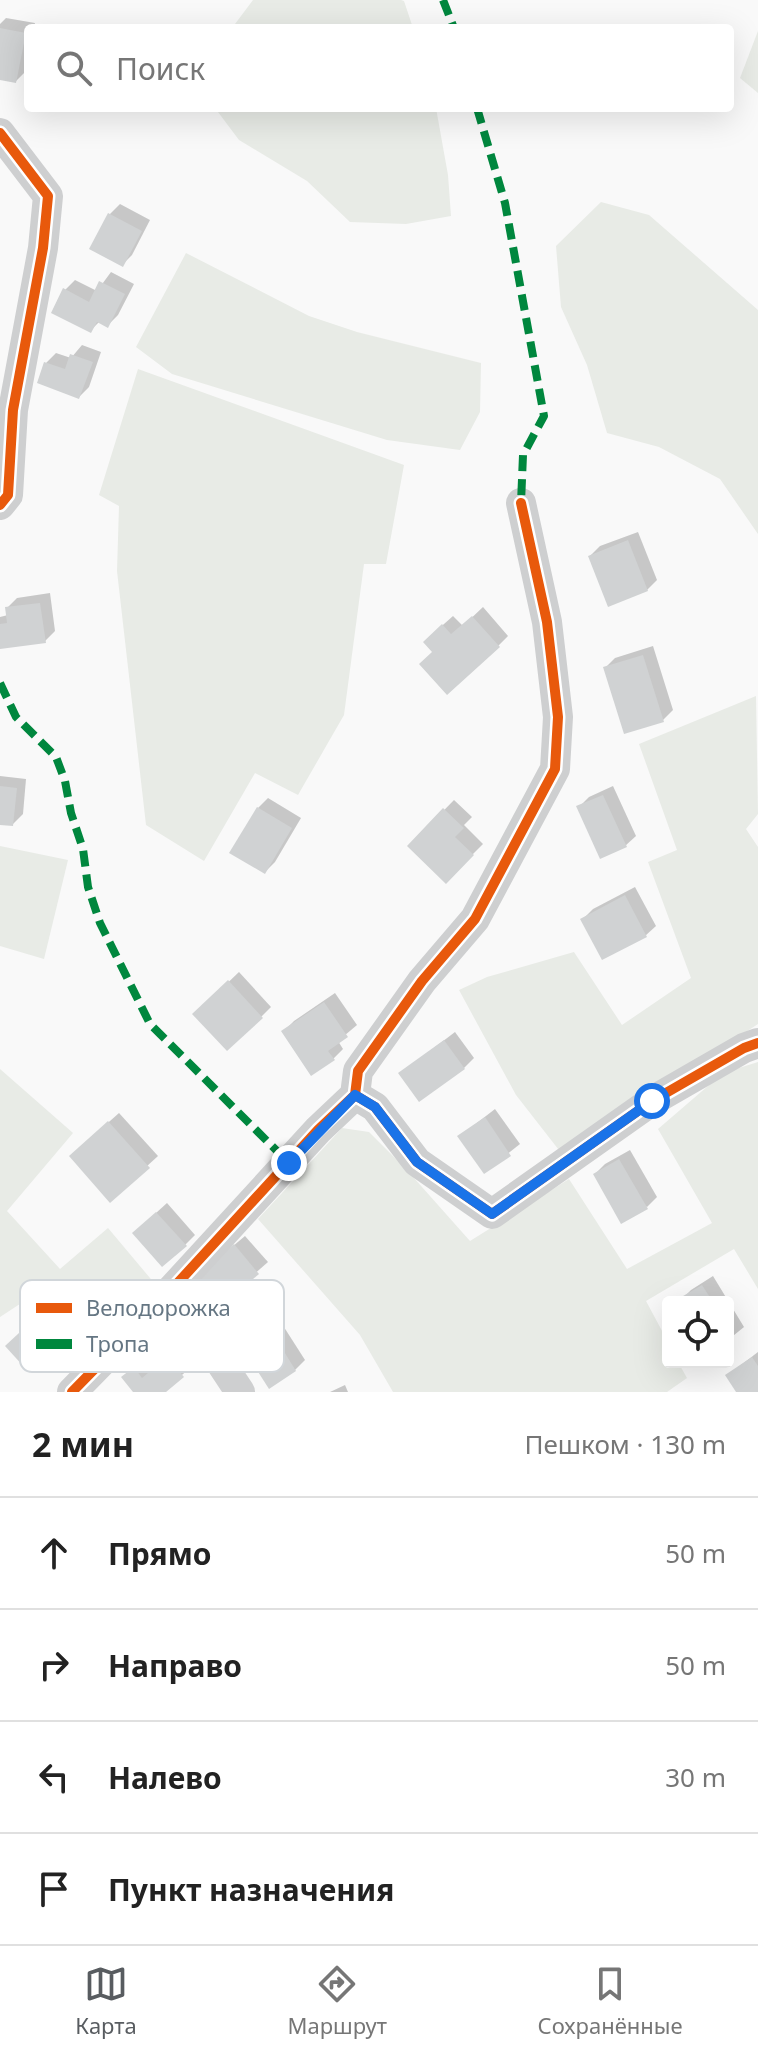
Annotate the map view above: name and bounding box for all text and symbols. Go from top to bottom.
search box [24,24,734,112]
icon: search [52,46,96,90]
text: Поиск [116,48,205,89]
route start [634,1083,670,1119]
route end [271,1145,307,1181]
legend [20,1280,284,1372]
text: Велодорожка [86,1292,231,1322]
map controls [662,1296,734,1368]
button: locate [662,1296,734,1368]
text: Тропа [86,1328,150,1358]
text: 2 мин [32,1421,134,1467]
text: Пешком · 130 m [524,1426,726,1462]
icon: ahead [32,1531,76,1575]
text: Прямо [108,1533,212,1574]
text: 50 m [665,1535,726,1571]
icon: right [32,1643,76,1687]
text: Направо [108,1645,242,1686]
text: 50 m [665,1647,726,1683]
icon: left [32,1755,76,1799]
text: Налево [108,1757,222,1798]
text: 30 m [665,1759,726,1795]
icon: arrive [32,1867,76,1911]
text: Пункт назначения [108,1869,394,1910]
tab: Карта [75,1962,137,2040]
tab: Маршрут [287,1962,387,2040]
tab: Сохранённые [538,1962,683,2040]

